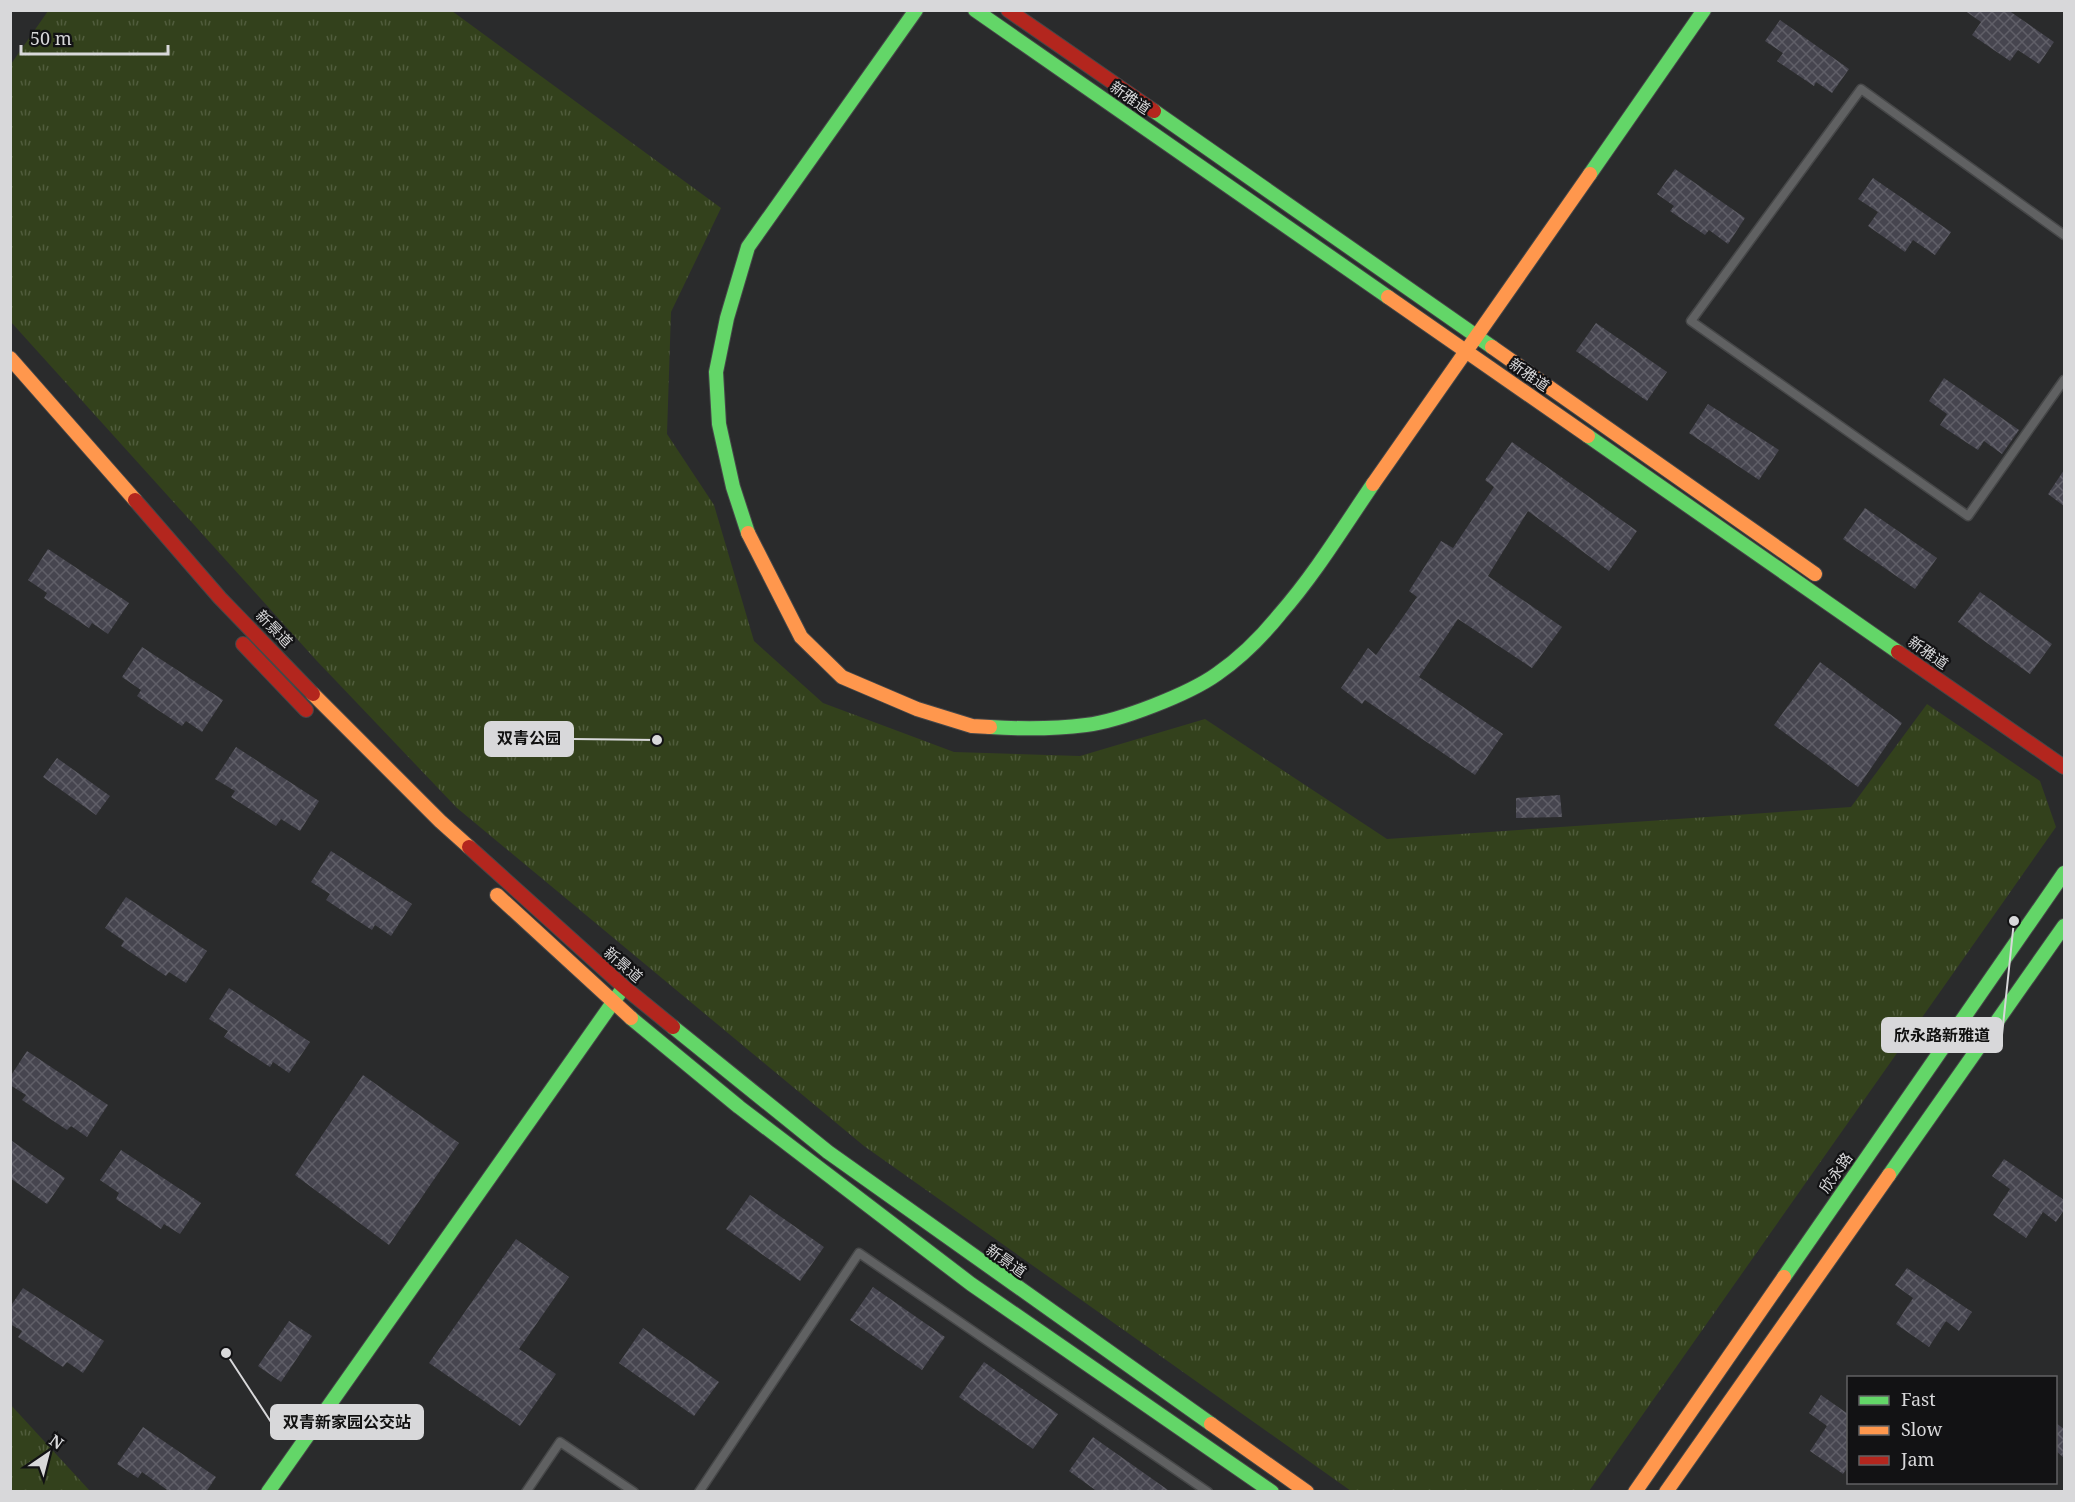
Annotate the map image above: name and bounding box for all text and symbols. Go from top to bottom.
scale bar [21,18,168,56]
text: 50 m [30,26,72,50]
street label: 新雅道 [1106,76,1155,118]
street label: 新雅道 [1505,353,1554,395]
street label: 新景道 [252,605,298,651]
street label: 新雅道 [1904,631,1953,673]
callout: 双青公园 [485,722,573,756]
text: 双青公园 [497,727,561,749]
street label: 新景道 [600,942,647,987]
callout: 欣永路新雅道 [1882,1018,2002,1052]
text: 欣永路新雅道 [1894,1024,1990,1046]
street label: 欣永路 [1814,1148,1856,1197]
street label: 新景道 [982,1239,1031,1281]
legend [1847,1376,2057,1484]
text: Fast [1901,1387,1936,1411]
callout: 双青新家园公交站 [271,1405,423,1439]
text: 双青新家园公交站 [283,1411,411,1433]
text: Slow [1901,1417,1943,1441]
north arrow [18,1424,78,1484]
text: N [45,1429,68,1455]
text: Jam [1900,1447,1935,1471]

